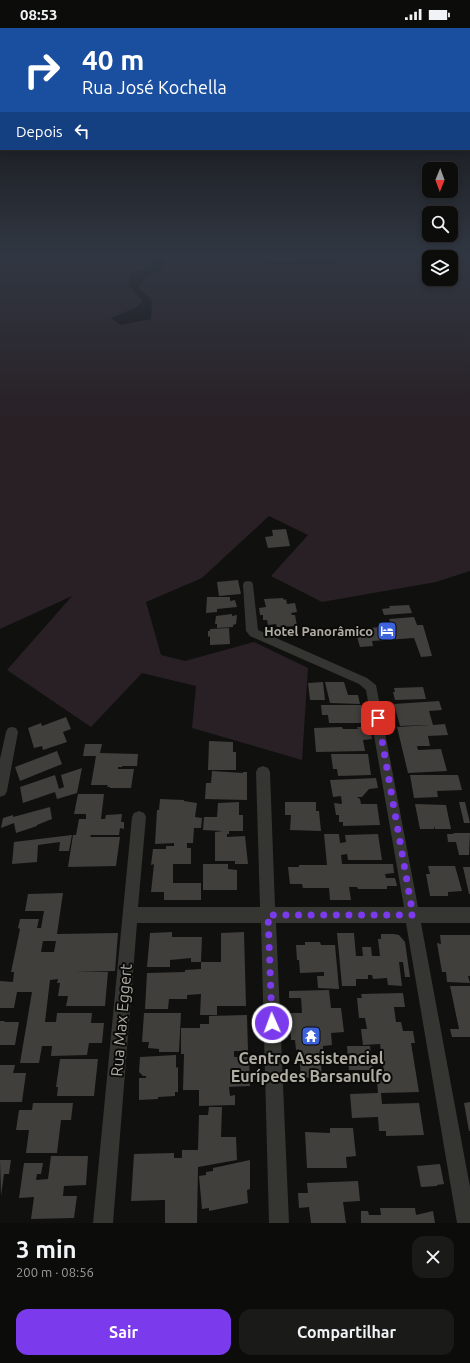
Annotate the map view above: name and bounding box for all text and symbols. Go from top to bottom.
text: 08:53 [20,6,58,23]
icon: right [16,44,68,96]
text: 40 m [82,44,144,75]
text: Rua José Kochella [82,77,227,97]
icon: left [71,120,93,142]
text: Depois [16,123,63,140]
north arrow [422,162,458,198]
map controls [422,162,458,286]
button: search [422,206,458,242]
button: layers [422,250,458,286]
hotel icon: Hotel Panorâmico [376,620,398,642]
place label: Hotel Panorâmico [264,624,373,638]
pin [361,701,395,735]
icon: arrive [367,707,389,729]
street label: Rua Max Eggert [107,962,135,1077]
position arrow [251,1002,293,1044]
temple icon: Centro Assistencial Eurípedes Barsanulfo [300,1025,322,1047]
place label: Centro Assistencial Eurípedes Barsanulfo [231,1049,391,1085]
text: 3 min [16,1236,77,1263]
button: close [412,1236,454,1278]
text: 200 m · 08:56 [16,1265,94,1279]
button: Sair [16,1309,231,1355]
button: Compartilhar [239,1309,454,1355]

